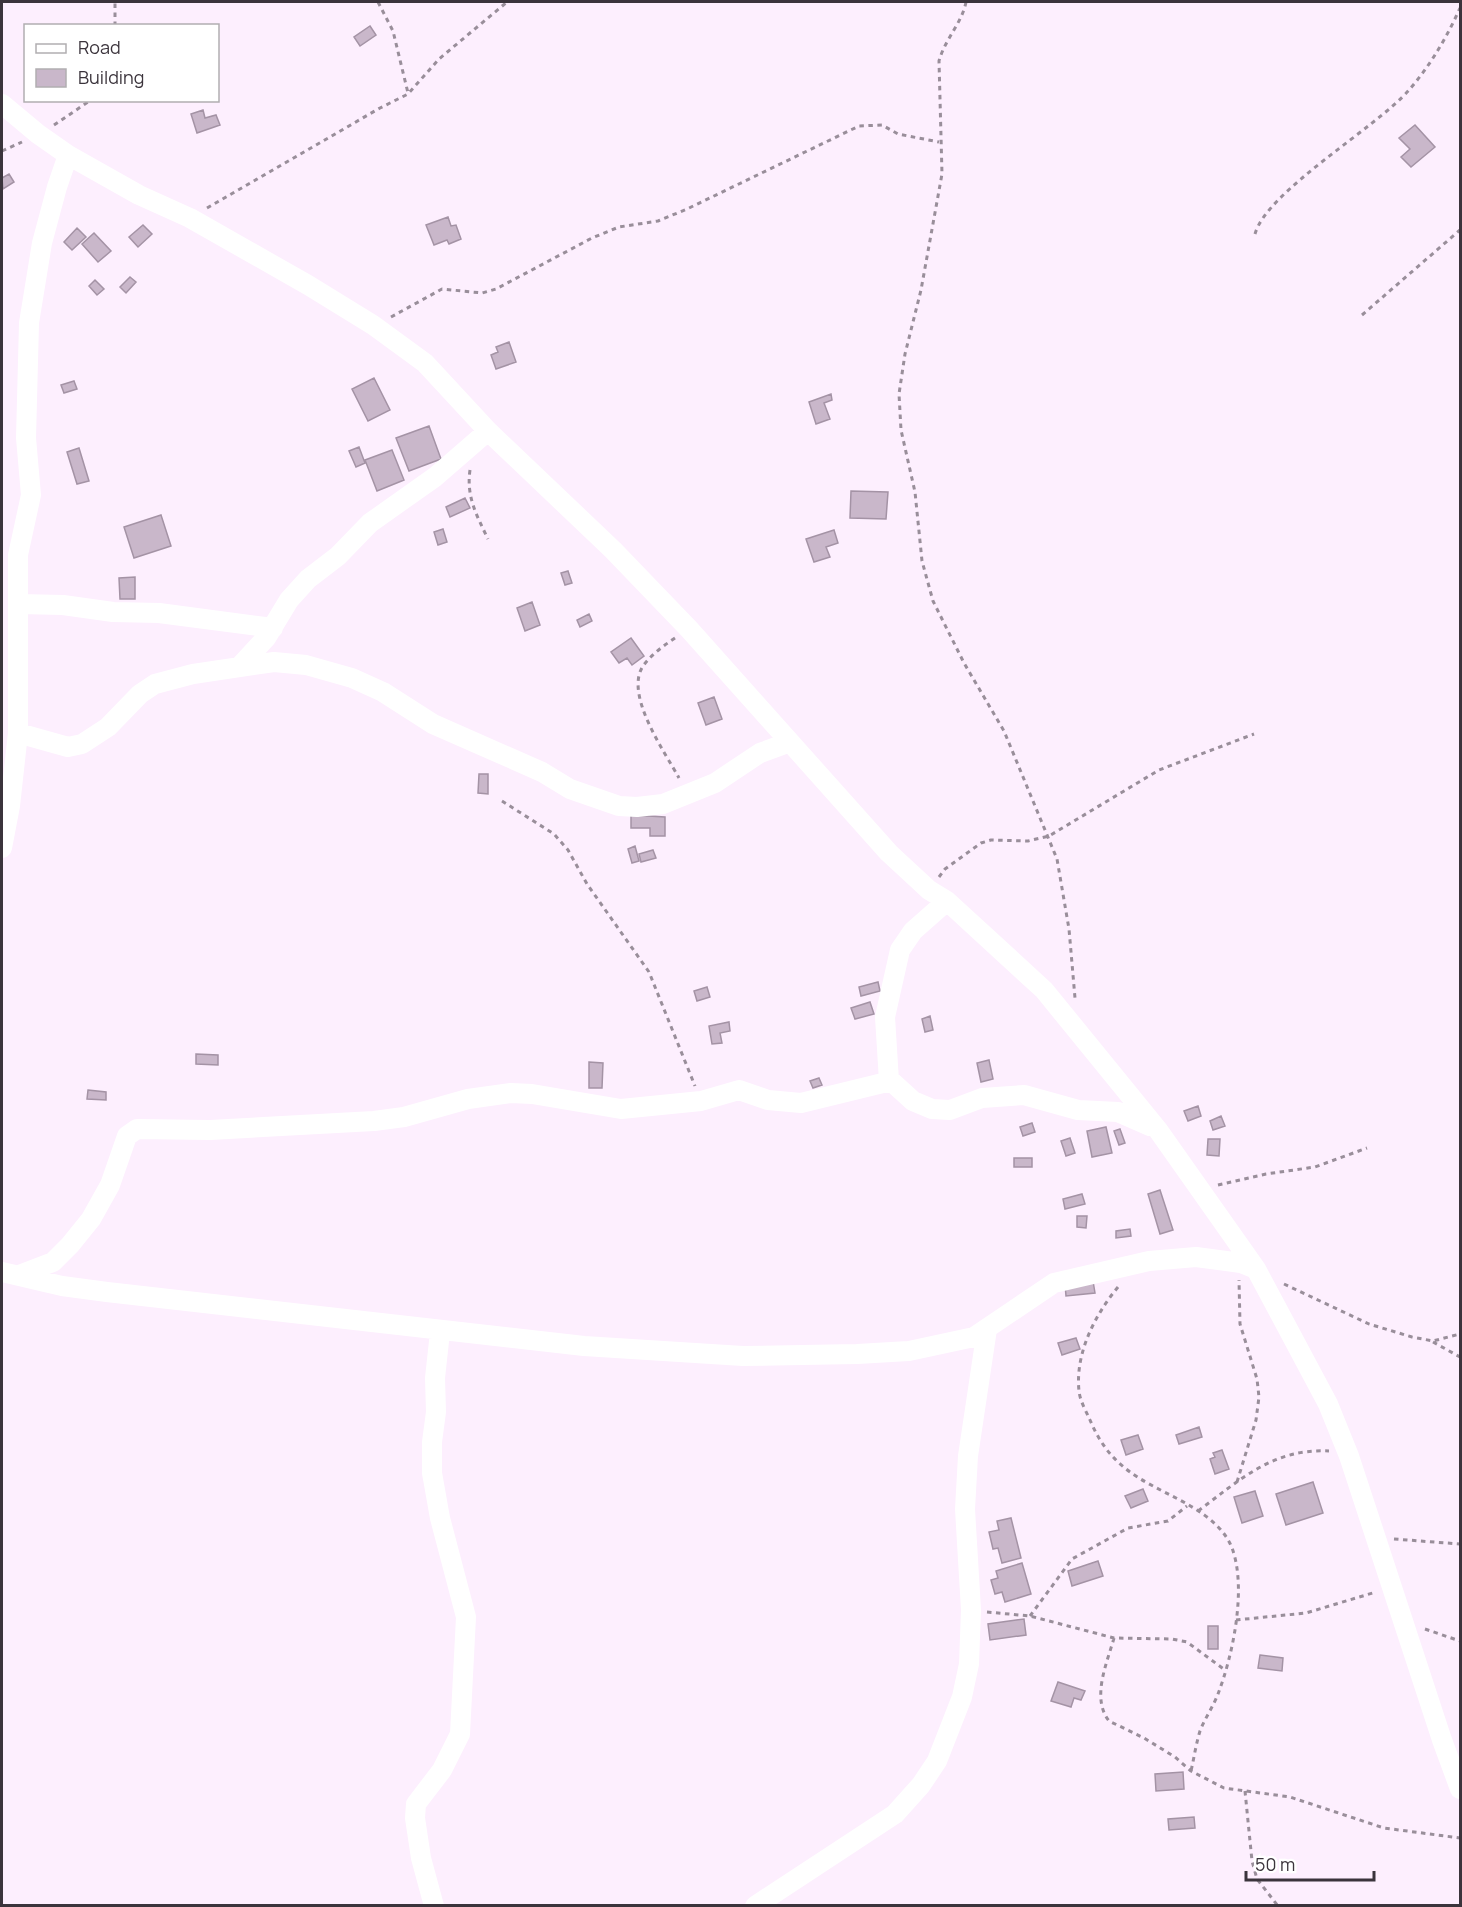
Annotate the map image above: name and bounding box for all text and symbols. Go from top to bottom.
legend [24,24,219,102]
text: Road [78,35,121,59]
text: Building [78,65,144,89]
scale bar [1246,1844,1374,1882]
text: 50 m [1255,1852,1295,1876]

